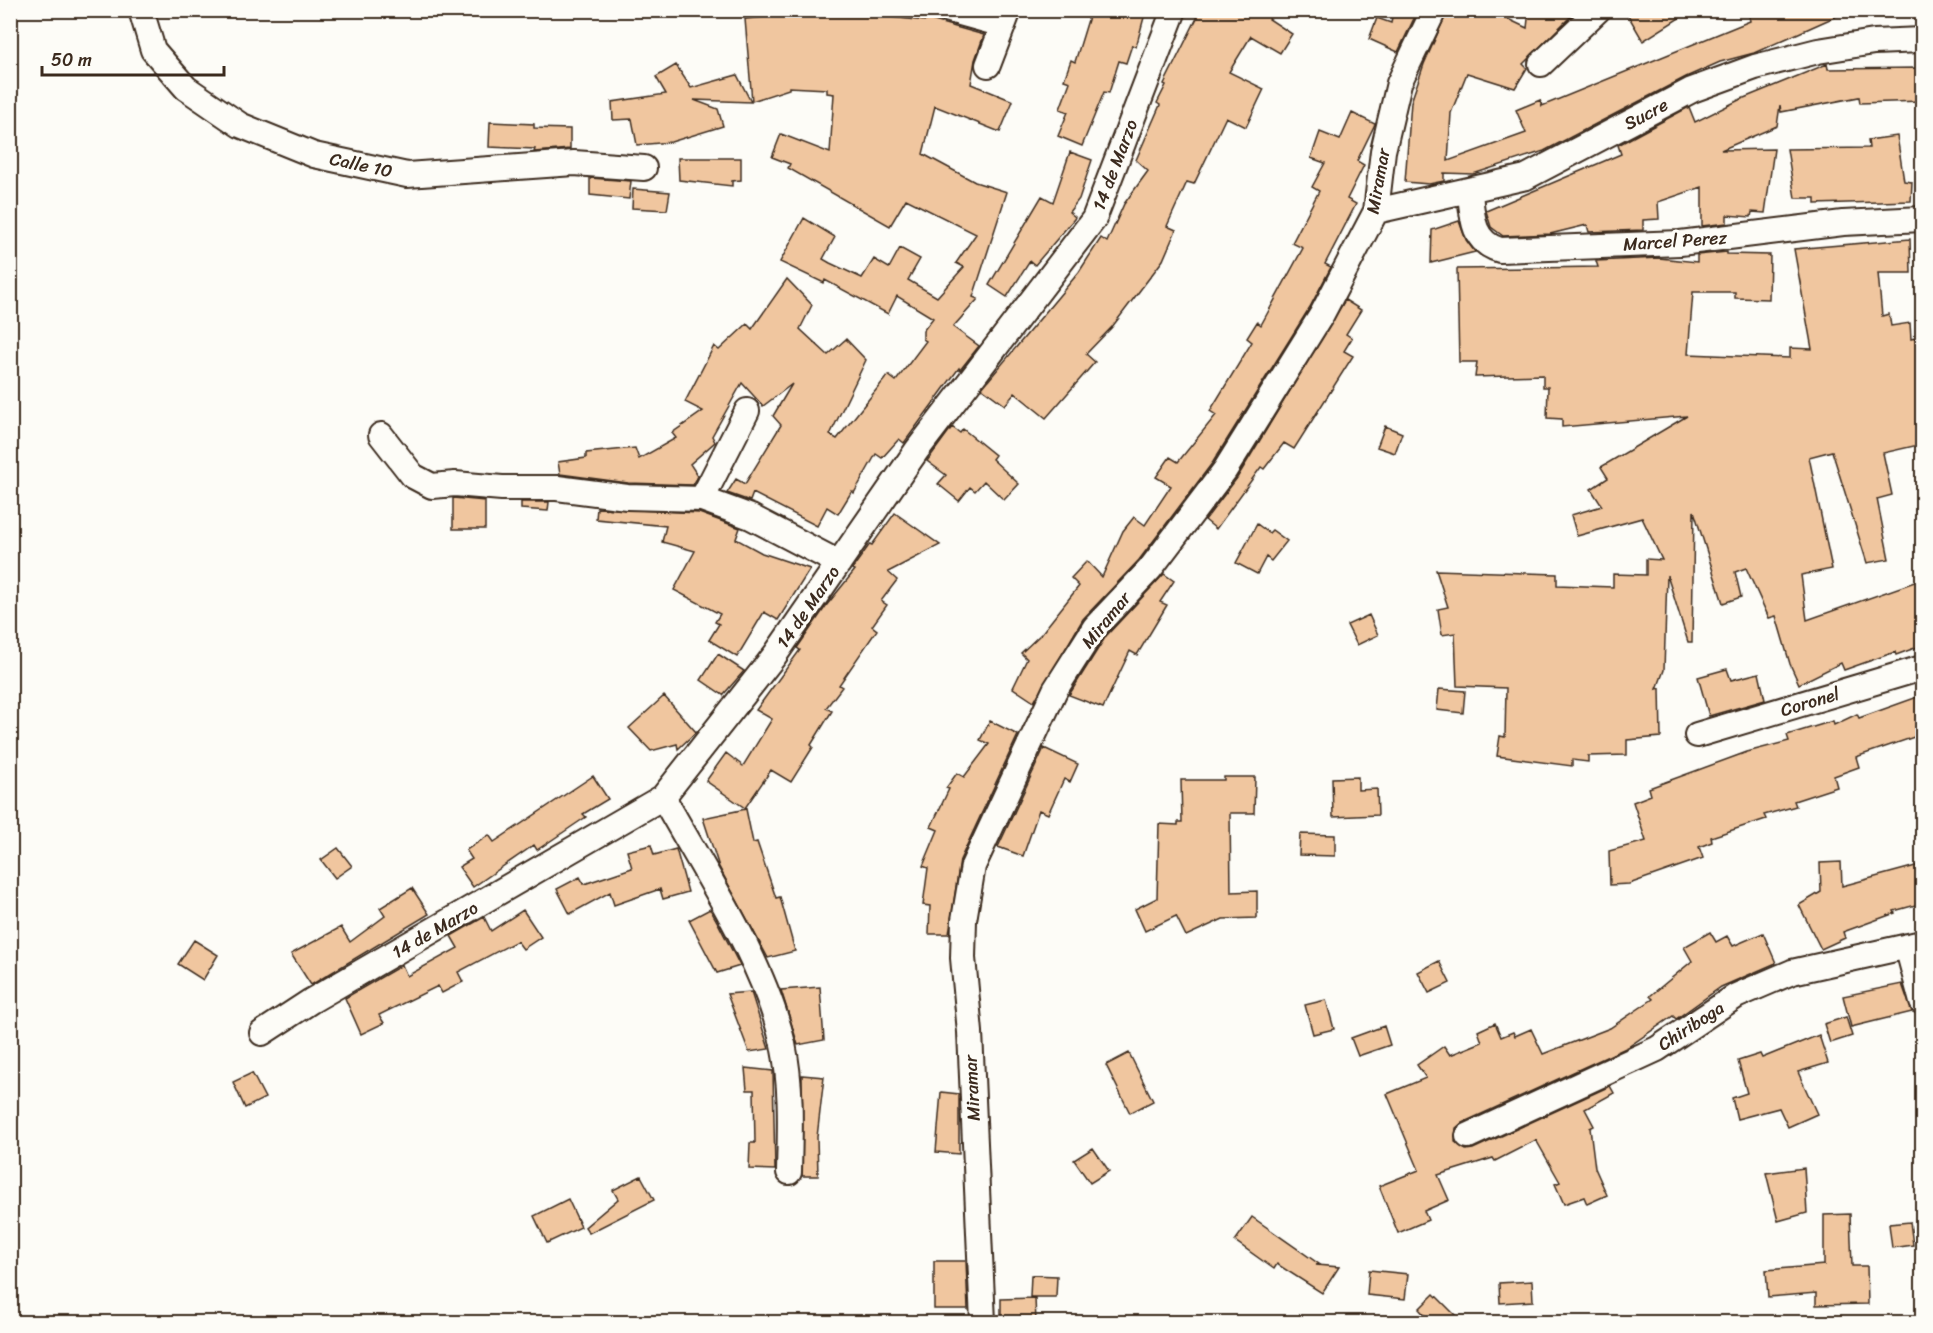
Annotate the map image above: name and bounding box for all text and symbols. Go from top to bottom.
scale bar [42,39,224,77]
text: 50 m [51,44,92,76]
street label: Sucre [1618,89,1674,139]
street label: 14 de Marzo [1083,115,1147,215]
street label: Calle 10 [327,143,395,187]
street label: Miramar [1356,144,1400,216]
street label: Marcel Perez [1622,221,1728,261]
street label: 14 de Marzo [767,559,849,655]
street label: Miramar [1073,583,1140,656]
street label: Coronel [1776,678,1844,726]
street label: 14 de Marzo [386,892,484,968]
street label: Chiriboga [1651,992,1731,1060]
street label: Miramar [954,1052,990,1122]

